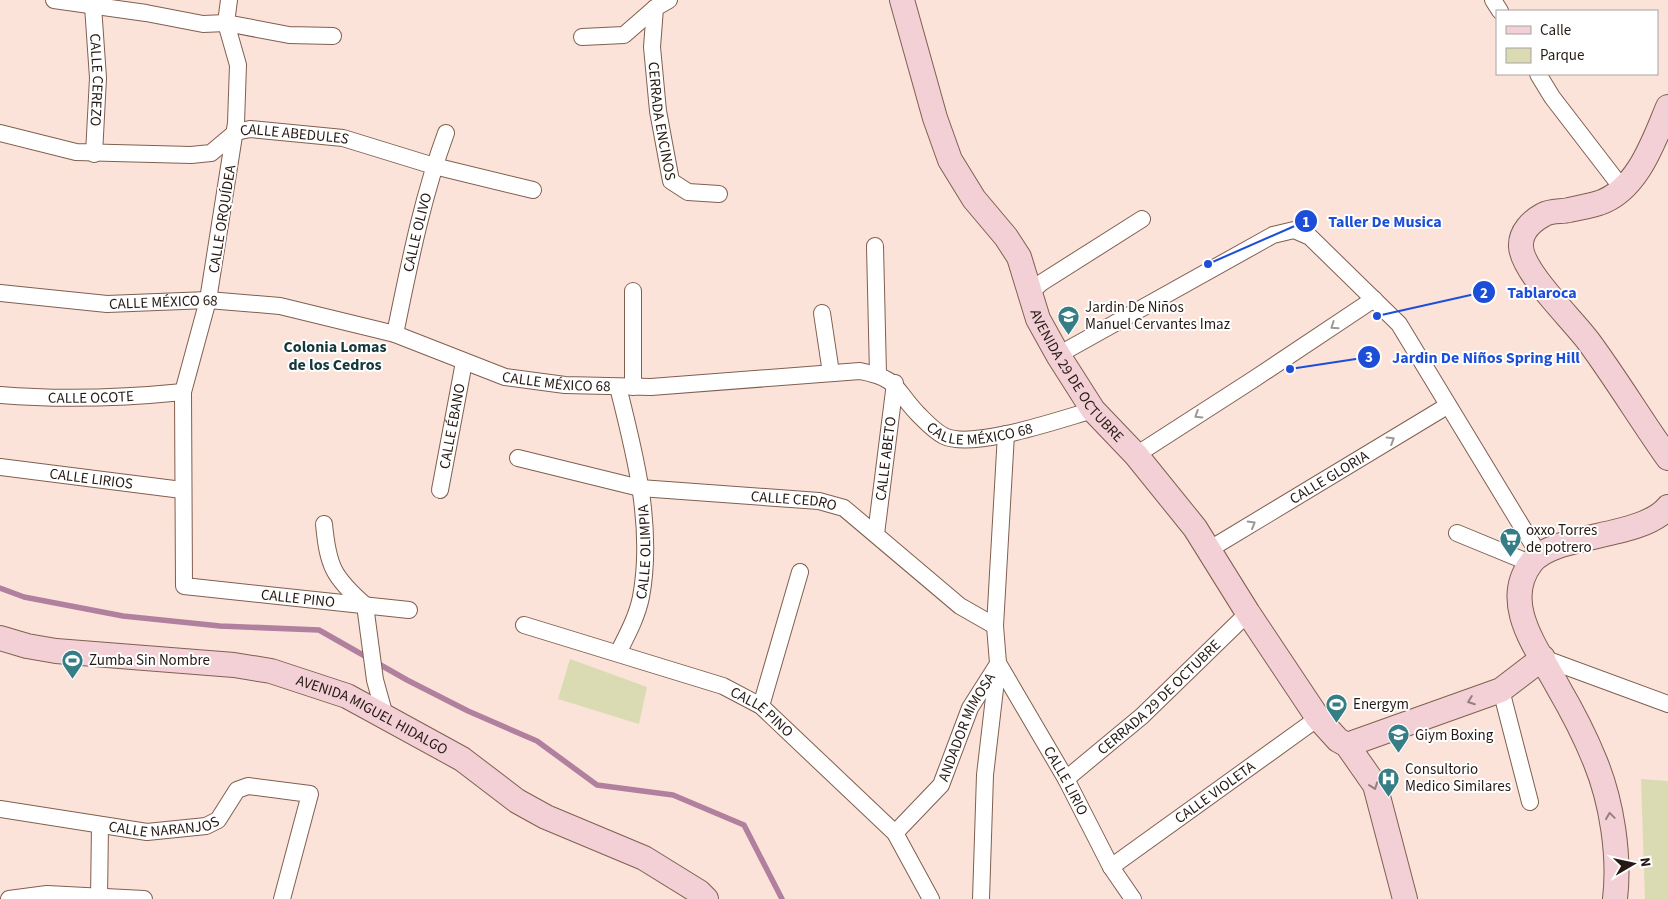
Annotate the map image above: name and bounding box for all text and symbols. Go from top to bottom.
legend [1496,10,1658,75]
text: Calle [1540,20,1571,41]
street label: CALLE CEREZO [84,33,108,127]
text: Parque [1540,45,1584,66]
street label: CERRADA ENCINOS [642,61,681,182]
street label: CALLE ABEDULES [238,119,351,150]
street label: CALLE ORQUÍDEA [204,162,242,275]
street label: CALLE OLIVO [398,190,437,274]
callout: Taller De Musica [1294,206,1452,237]
text: Taller De Musica [1328,211,1442,233]
text: 1 [1302,212,1310,233]
callout: Tablaroca [1472,277,1586,308]
text: Tablaroca [1507,282,1577,304]
text: 2 [1480,283,1488,304]
street label: CALLE MÉXICO 68 [109,290,219,315]
place label: Jardin De Niños Manuel Cervantes Imaz [1085,297,1230,335]
school or university icon: Jardin De Niños Manuel Cervantes Imaz [1057,304,1081,335]
street label: AVENIDA 29 DE OCTUBRE [1025,307,1128,447]
one-way arrow [1330,320,1339,329]
district label: Colonia Lomas de los Cedros [283,336,387,376]
callout: Jardin De Niños Spring Hill [1357,341,1590,372]
text: 3 [1365,347,1373,368]
text: Jardin De Niños Spring Hill [1392,347,1580,369]
street label: CALLE MÉXICO 68 [501,367,611,397]
street label: CALLE ÉBANO [434,382,471,471]
street label: CALLE OCOTE [48,386,135,409]
one-way arrow [1194,409,1203,418]
street label: CALLE ABETO [870,415,902,502]
street label: CALLE MÉXICO 68 [921,417,1035,451]
one-way arrow [1386,437,1395,447]
street label: CALLE GLORIA [1286,445,1374,510]
street label: CALLE LIRIOS [48,463,134,495]
street label: CALLE CEDRO [750,486,839,516]
street label: CALLE OLIMPIA [631,503,656,601]
place label: oxxo Torres de potrero [1526,520,1597,558]
one-way arrow [1246,521,1255,531]
supermarket icon: oxxo Torres de potrero [1498,527,1522,558]
street label: CALLE PINO [260,584,336,613]
street label: CERRADA 29 DE OCTUBRE [1093,635,1226,760]
sports icon: Zumba Sin Nombre [61,648,85,679]
place label: Zumba Sin Nombre [89,650,210,671]
street label: ANDADOR MIMOSA [933,668,1001,785]
street label: AVENIDA MIGUEL HIDALGO [293,670,452,760]
street label: CALLE PINO [726,682,798,742]
sports icon: Energym [1325,692,1349,723]
place label: Energym [1353,694,1409,715]
one-way arrow [1467,695,1476,705]
school or university icon: Giym Boxing [1387,723,1411,754]
place label: Giym Boxing [1415,725,1494,746]
street label: CALLE LIRIO [1038,743,1093,819]
street label: CALLE VIOLETA [1171,756,1260,829]
place label: Consultorio Medico Similares [1405,759,1511,797]
hospital icon: Consultorio Medico Similares [1377,766,1401,797]
one-way arrow [1368,781,1378,790]
street label: CALLE NARANJOS [107,811,223,843]
one-way arrow [1605,811,1616,819]
north arrow [1608,839,1658,889]
text: N [1634,856,1655,868]

